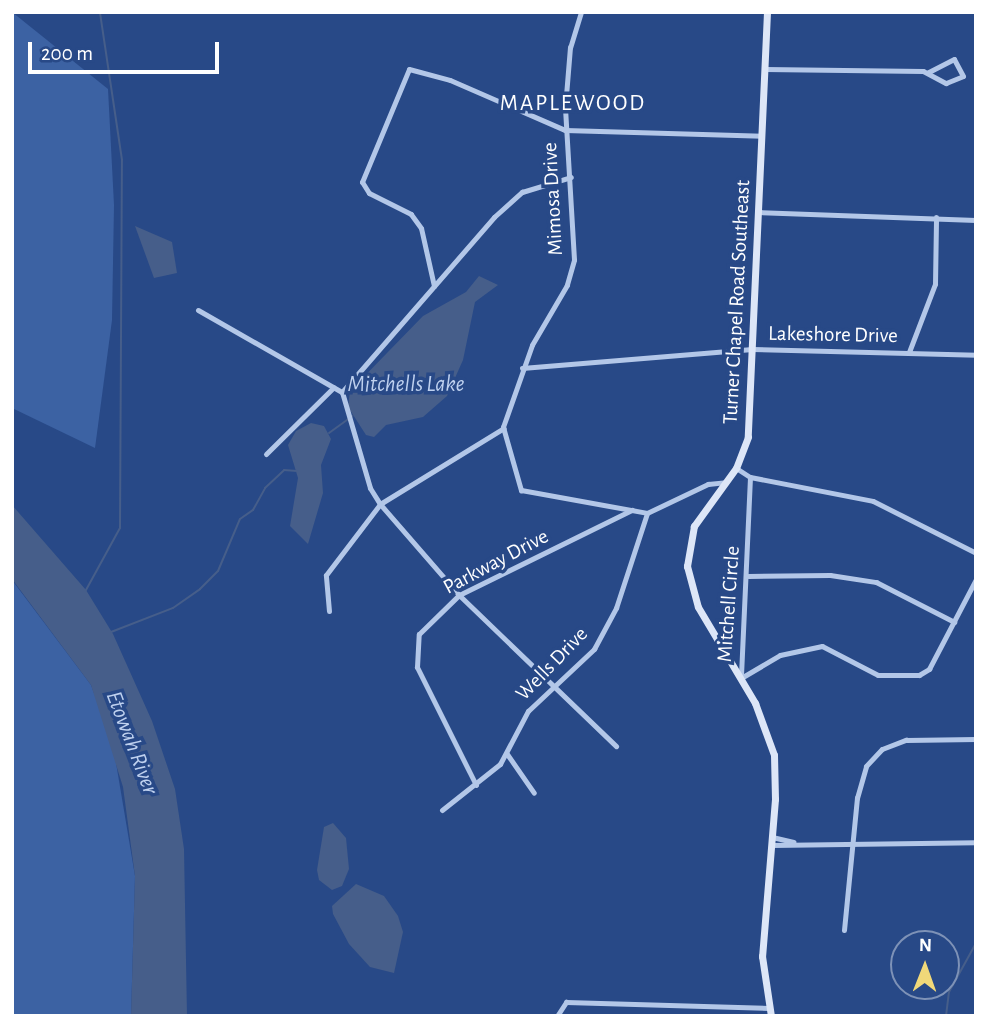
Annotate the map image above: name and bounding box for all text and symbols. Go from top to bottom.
scale bar [32,28,222,72]
text: 200 m [41,43,93,64]
district label: MAPLEWOOD [501,90,645,118]
street label: Mimosa Drive [537,142,569,256]
street label: Turner Chapel Road Southeast [718,179,756,425]
street label: Lakeshore Drive [768,321,898,349]
water label: Mitchells Lake [347,371,465,399]
street label: Parkway Drive [439,524,553,600]
street label: Mitchell Circle [712,545,746,663]
street label: Wells Drive [511,622,593,706]
water label: Etowah River [99,687,163,799]
north arrow [890,930,960,1000]
text: N [919,936,932,955]

